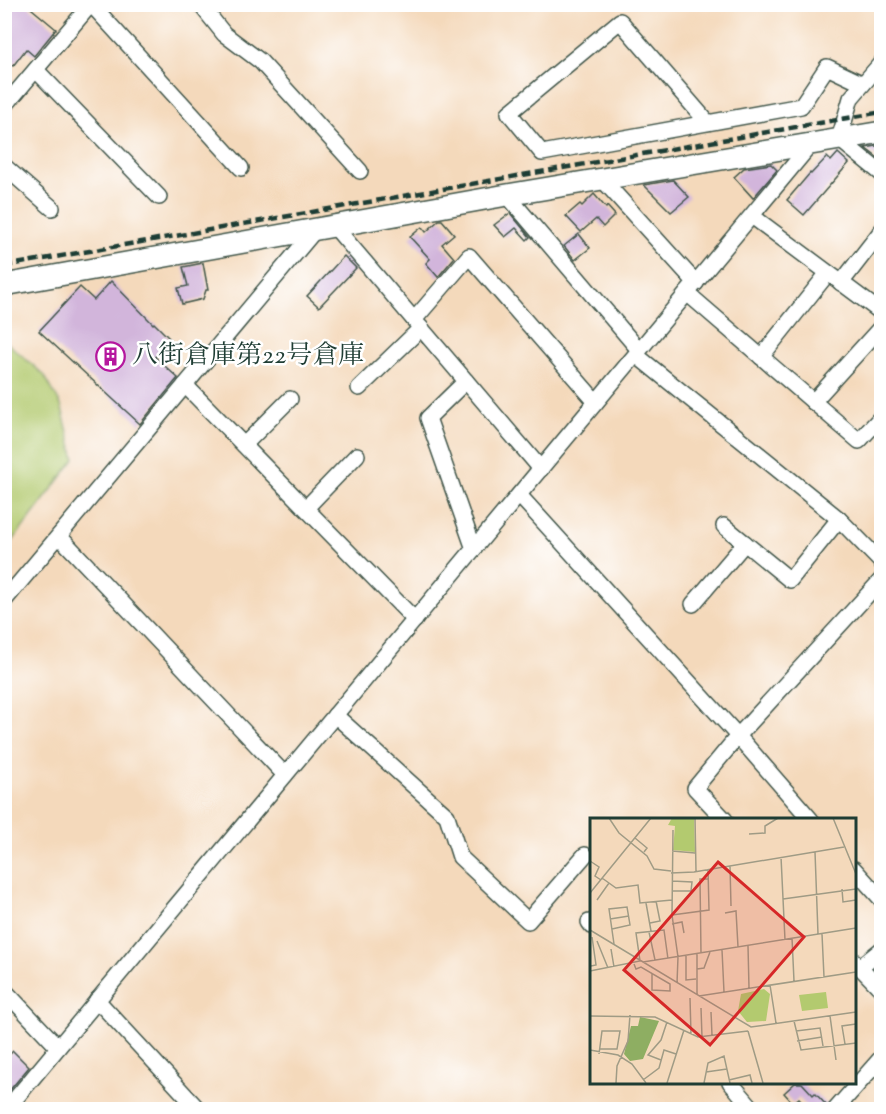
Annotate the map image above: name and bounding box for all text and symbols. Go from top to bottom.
place label: 八街倉庫第22号倉庫 [132,338,364,375]
building icon: 八街倉庫第22号倉庫 [95,340,127,372]
inset map [590,818,856,1084]

